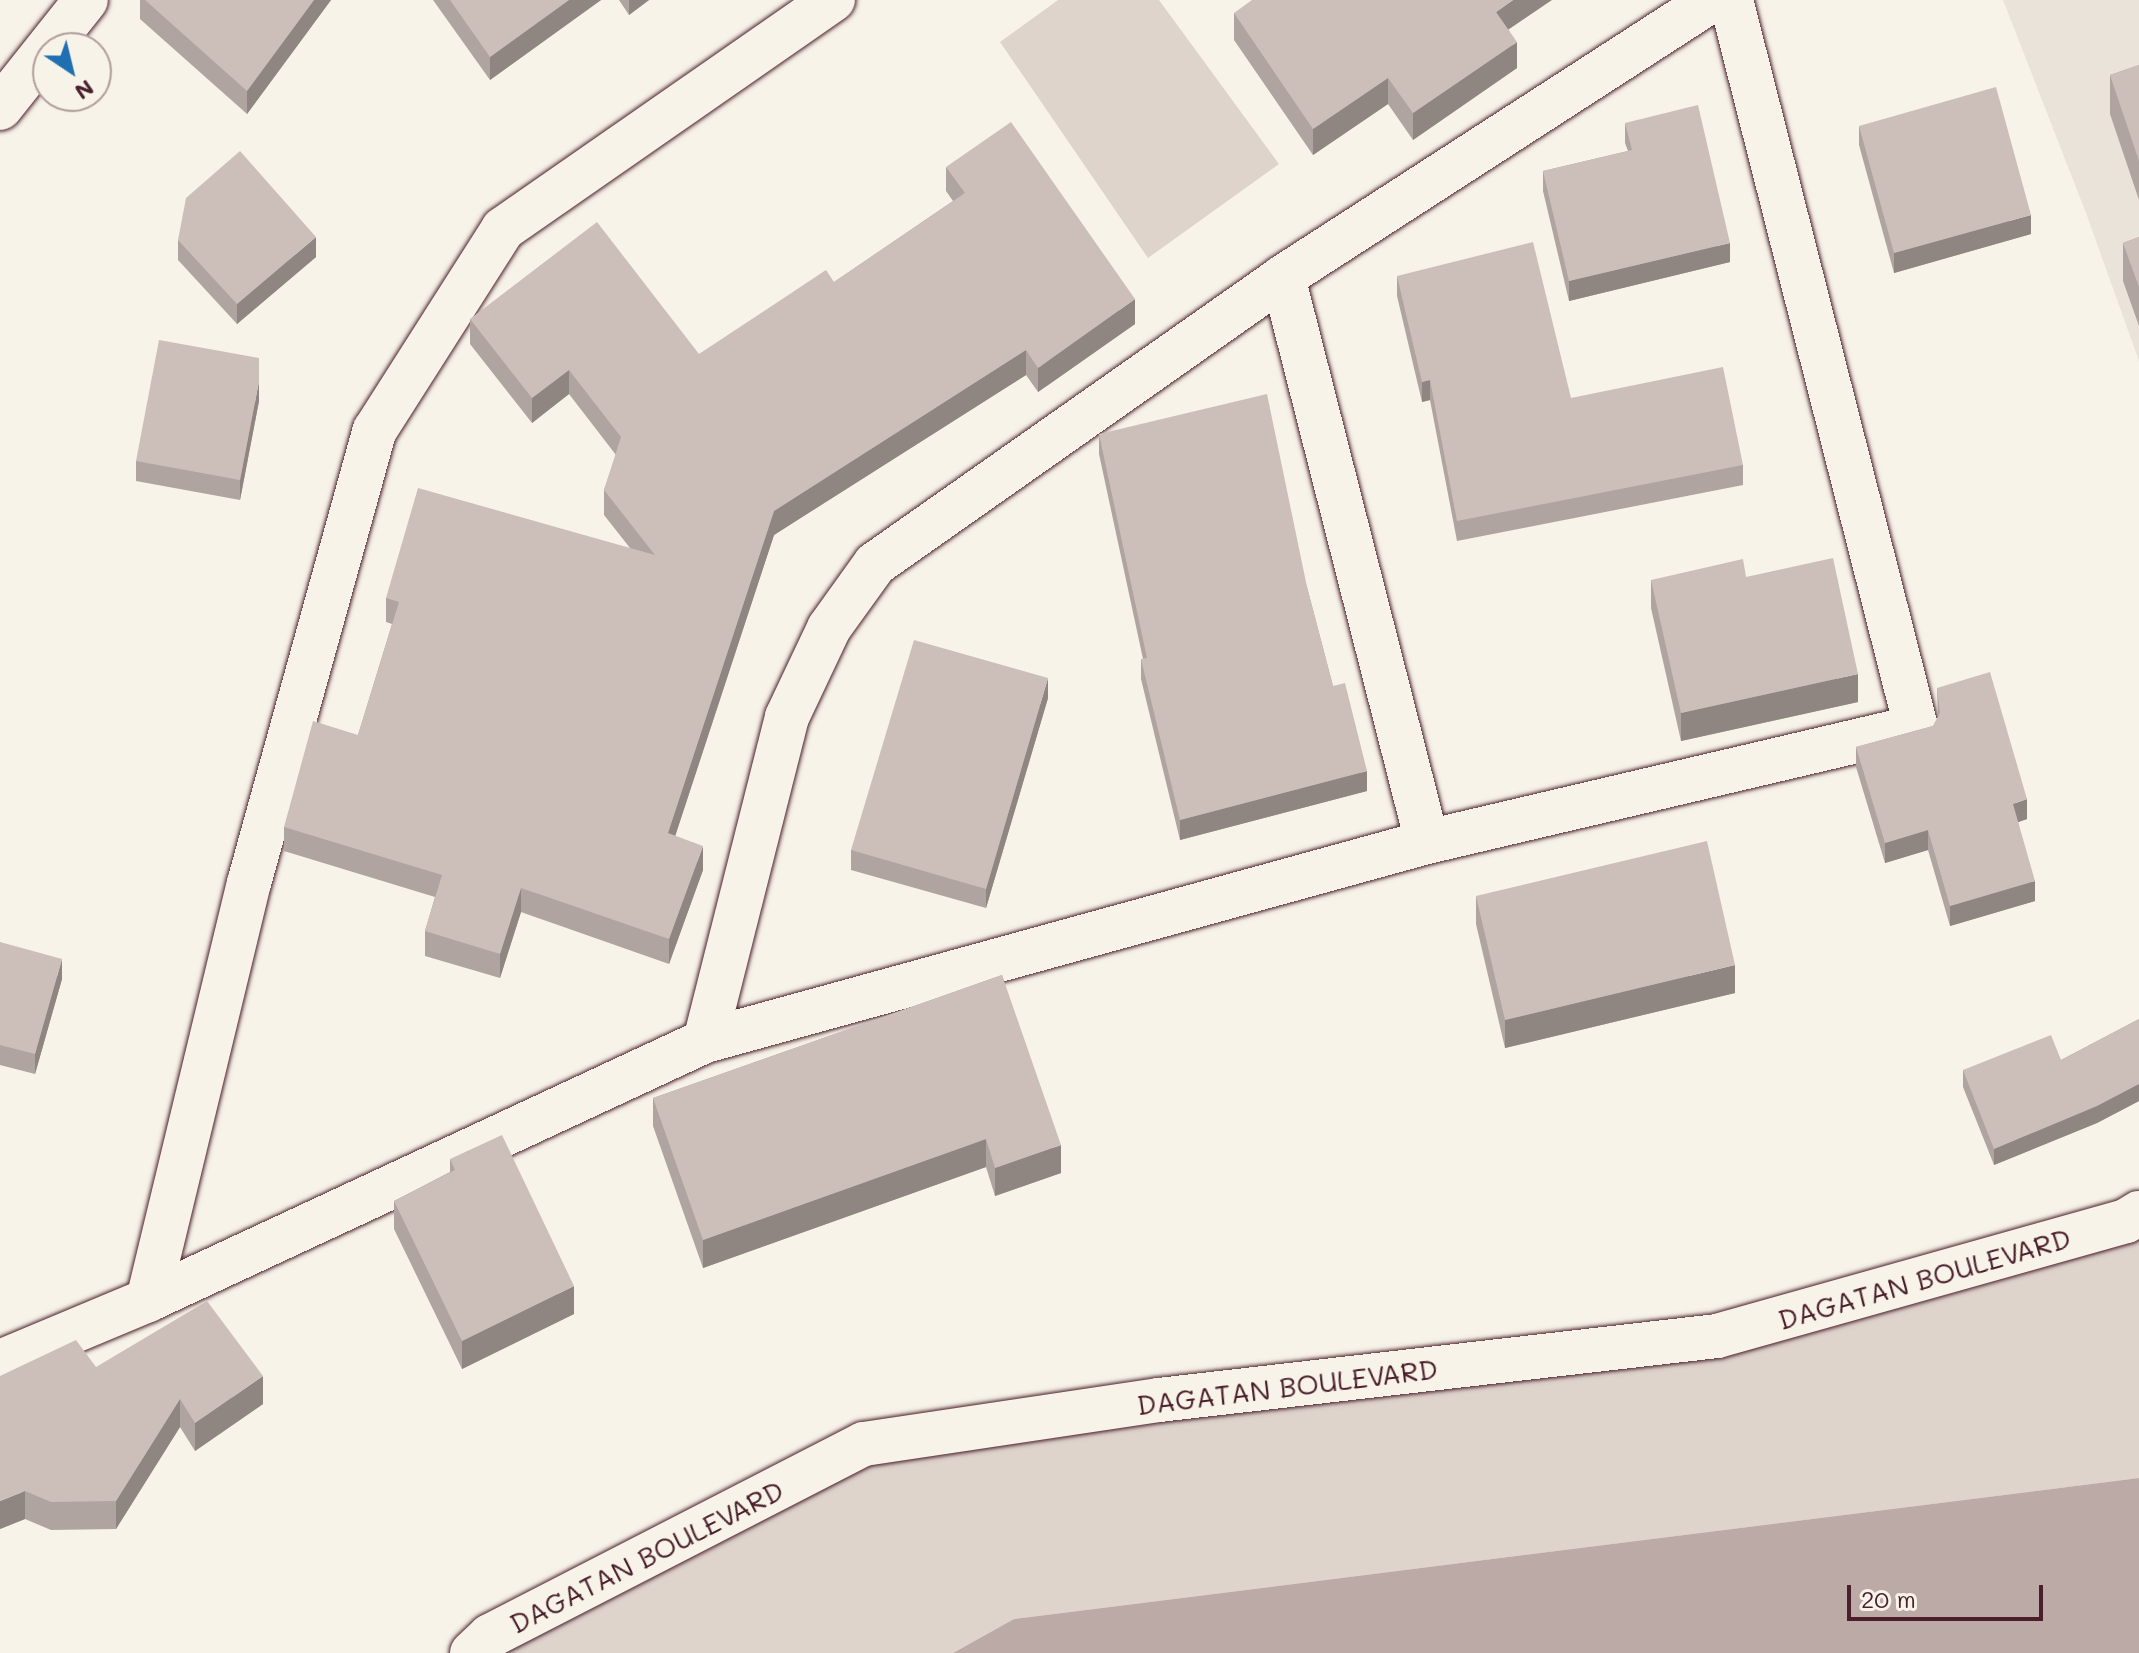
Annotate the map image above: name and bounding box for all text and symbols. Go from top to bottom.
north arrow [32,32,112,112]
text: N [70,74,100,107]
street label: DAGATAN BOULEVARD [1774,1220,2074,1336]
street label: DAGATAN BOULEVARD [1135,1351,1439,1421]
street label: DAGATAN BOULEVARD [504,1472,788,1640]
scale bar [1851,1569,2047,1619]
text: 20 m [1861,1583,1916,1614]

